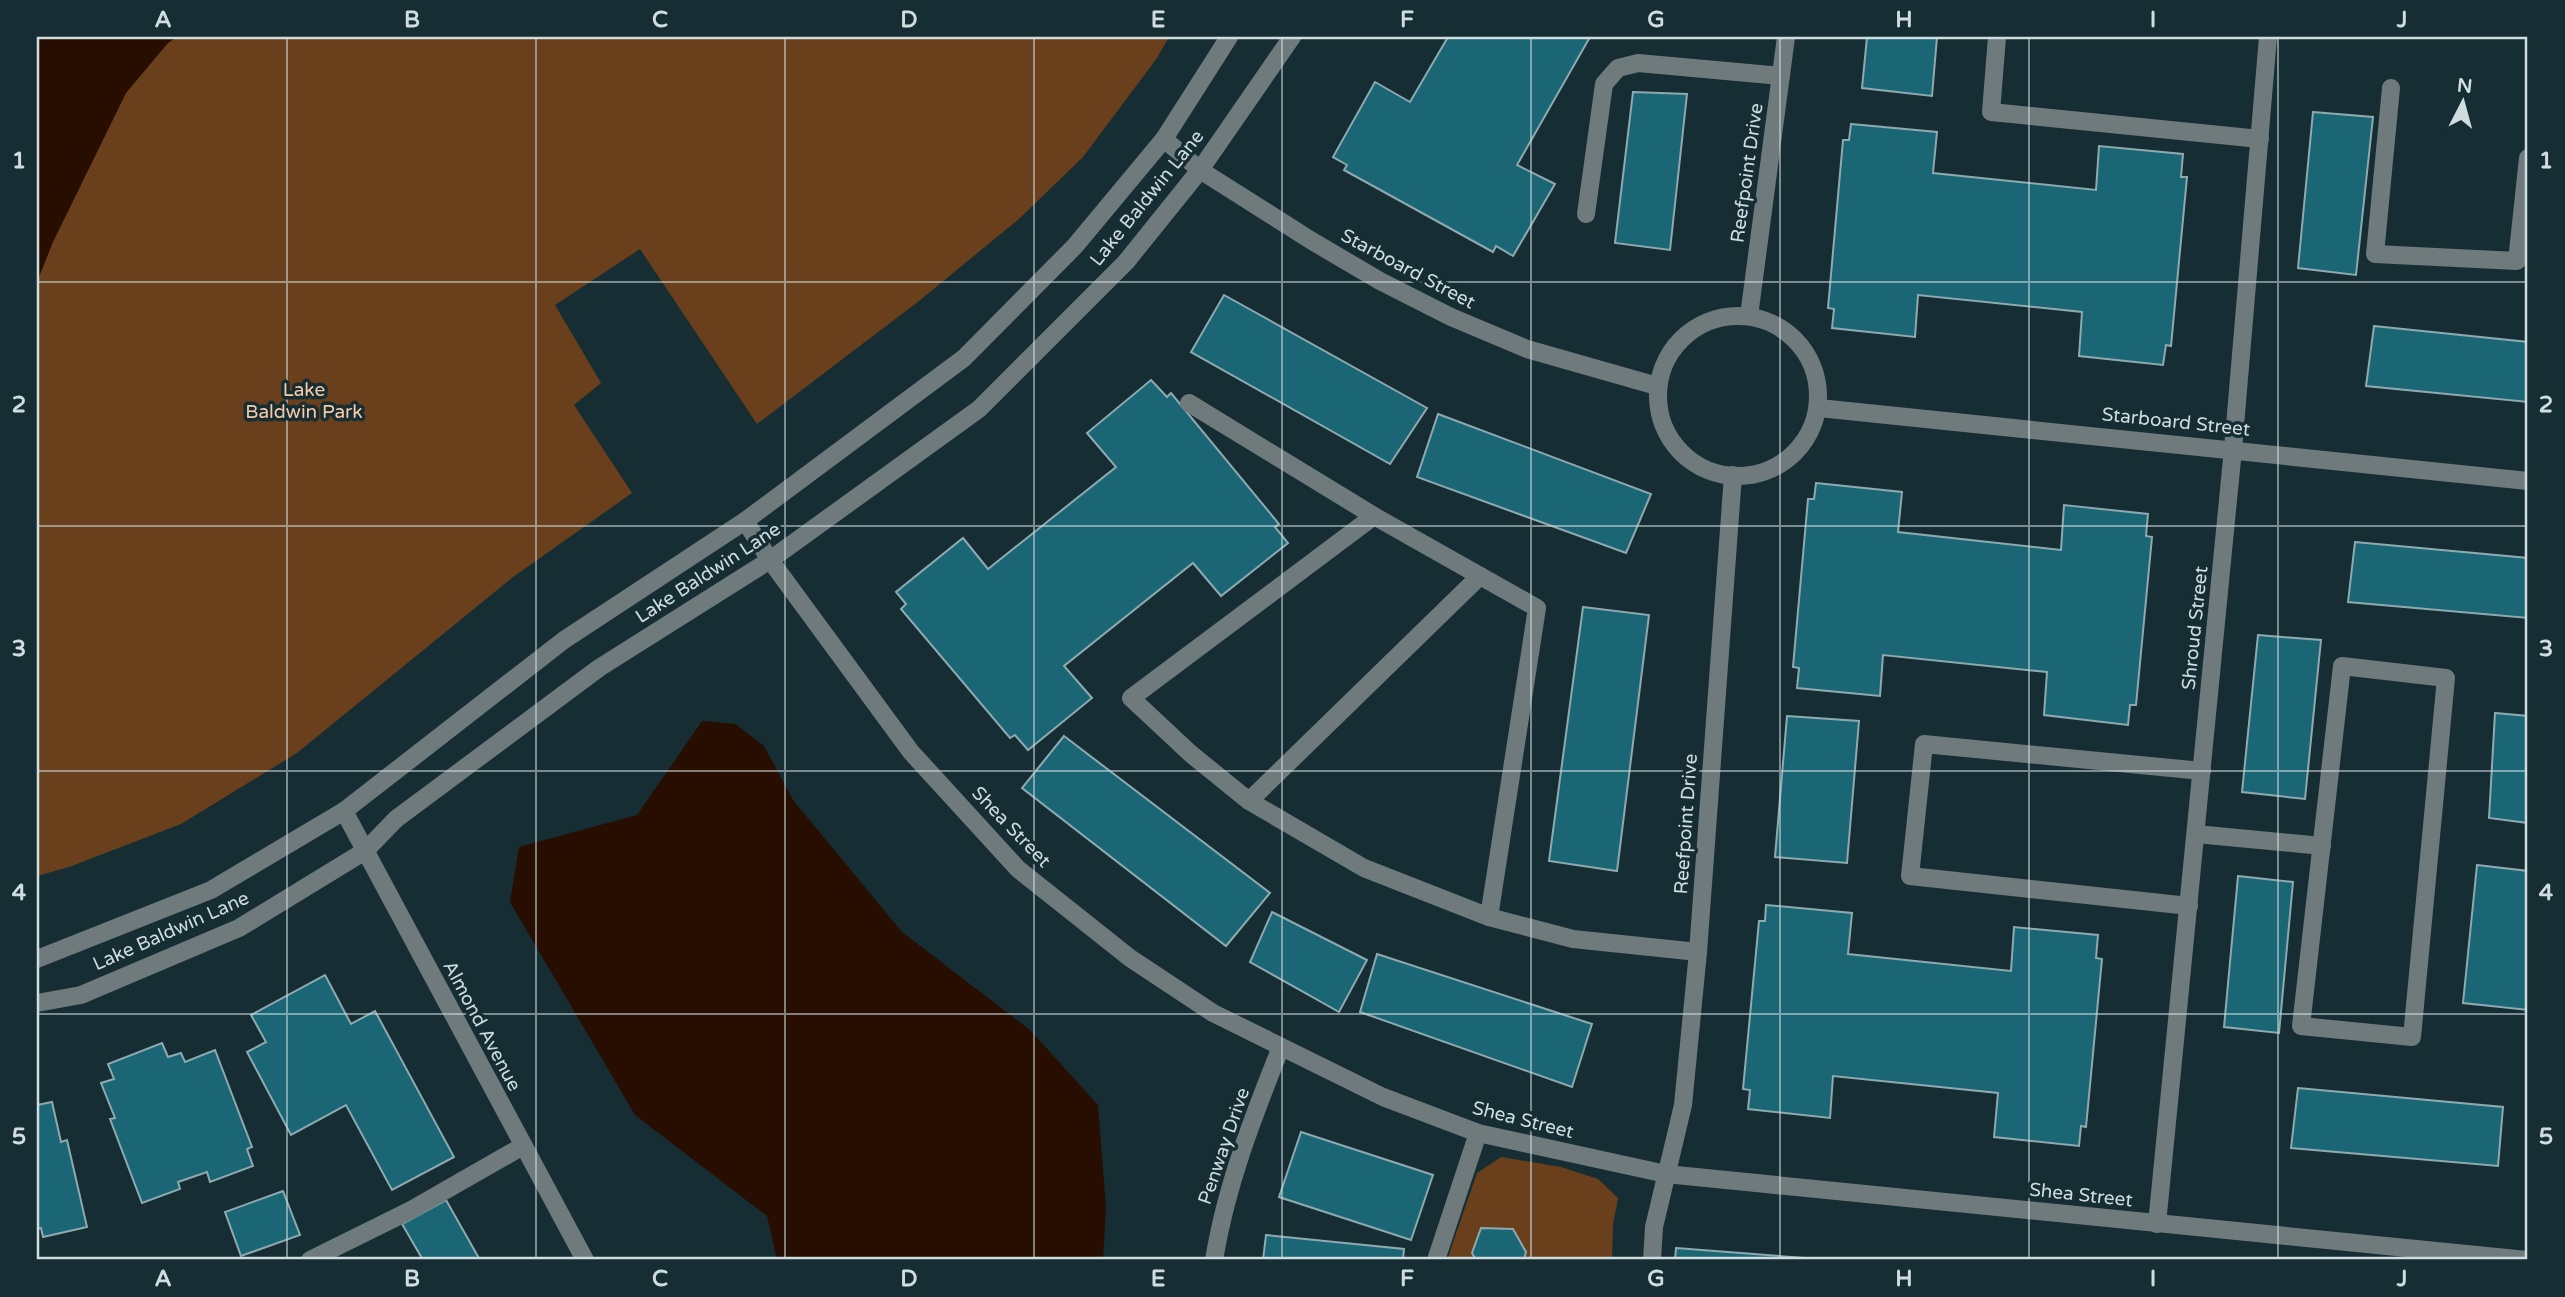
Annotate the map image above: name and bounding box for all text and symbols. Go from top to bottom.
text: A [154,6,172,34]
text: B [404,6,420,34]
text: C [652,6,668,34]
text: D [900,6,918,34]
text: E [1151,6,1165,34]
text: F [1400,6,1414,34]
text: G [1647,6,1665,34]
text: H [1895,6,1913,34]
text: I [2150,6,2156,34]
text: J [2396,6,2407,34]
north arrow [2428,66,2498,136]
text: N [2456,74,2473,98]
street label: Reefpoint Drive [1726,102,1768,244]
street label: Lake Baldwin Lane [1085,126,1209,270]
text: 1 [12,147,26,175]
text: 1 [2539,147,2553,175]
street label: Starboard Street [1337,224,1479,314]
park label: Lake Baldwin Park [245,379,363,423]
text: 2 [12,391,26,419]
text: 2 [2539,391,2553,419]
street label: Starboard Street [2101,403,2251,441]
street label: Lake Baldwin Lane [631,518,785,628]
street label: Shroud Street [2178,565,2212,691]
text: 3 [12,635,26,663]
text: 3 [2539,635,2553,663]
street label: Reefpoint Drive [1670,753,1702,895]
street label: Shea Street [967,782,1055,872]
text: 4 [12,879,27,907]
text: 4 [2539,879,2554,907]
street label: Lake Baldwin Lane [90,887,252,975]
street label: Almond Avenue [438,957,526,1095]
street label: Penway Drive [1194,1085,1254,1207]
street label: Shea Street [1470,1097,1576,1143]
text: 5 [12,1123,26,1151]
text: 5 [2539,1123,2553,1151]
street label: Shea Street [2028,1179,2134,1211]
text: A [154,1265,172,1293]
text: B [404,1265,420,1293]
text: C [652,1265,668,1293]
text: D [900,1265,918,1293]
text: E [1151,1265,1165,1293]
text: F [1400,1265,1414,1293]
text: G [1647,1265,1665,1293]
text: H [1895,1265,1913,1293]
text: I [2150,1265,2156,1293]
text: J [2396,1265,2407,1293]

